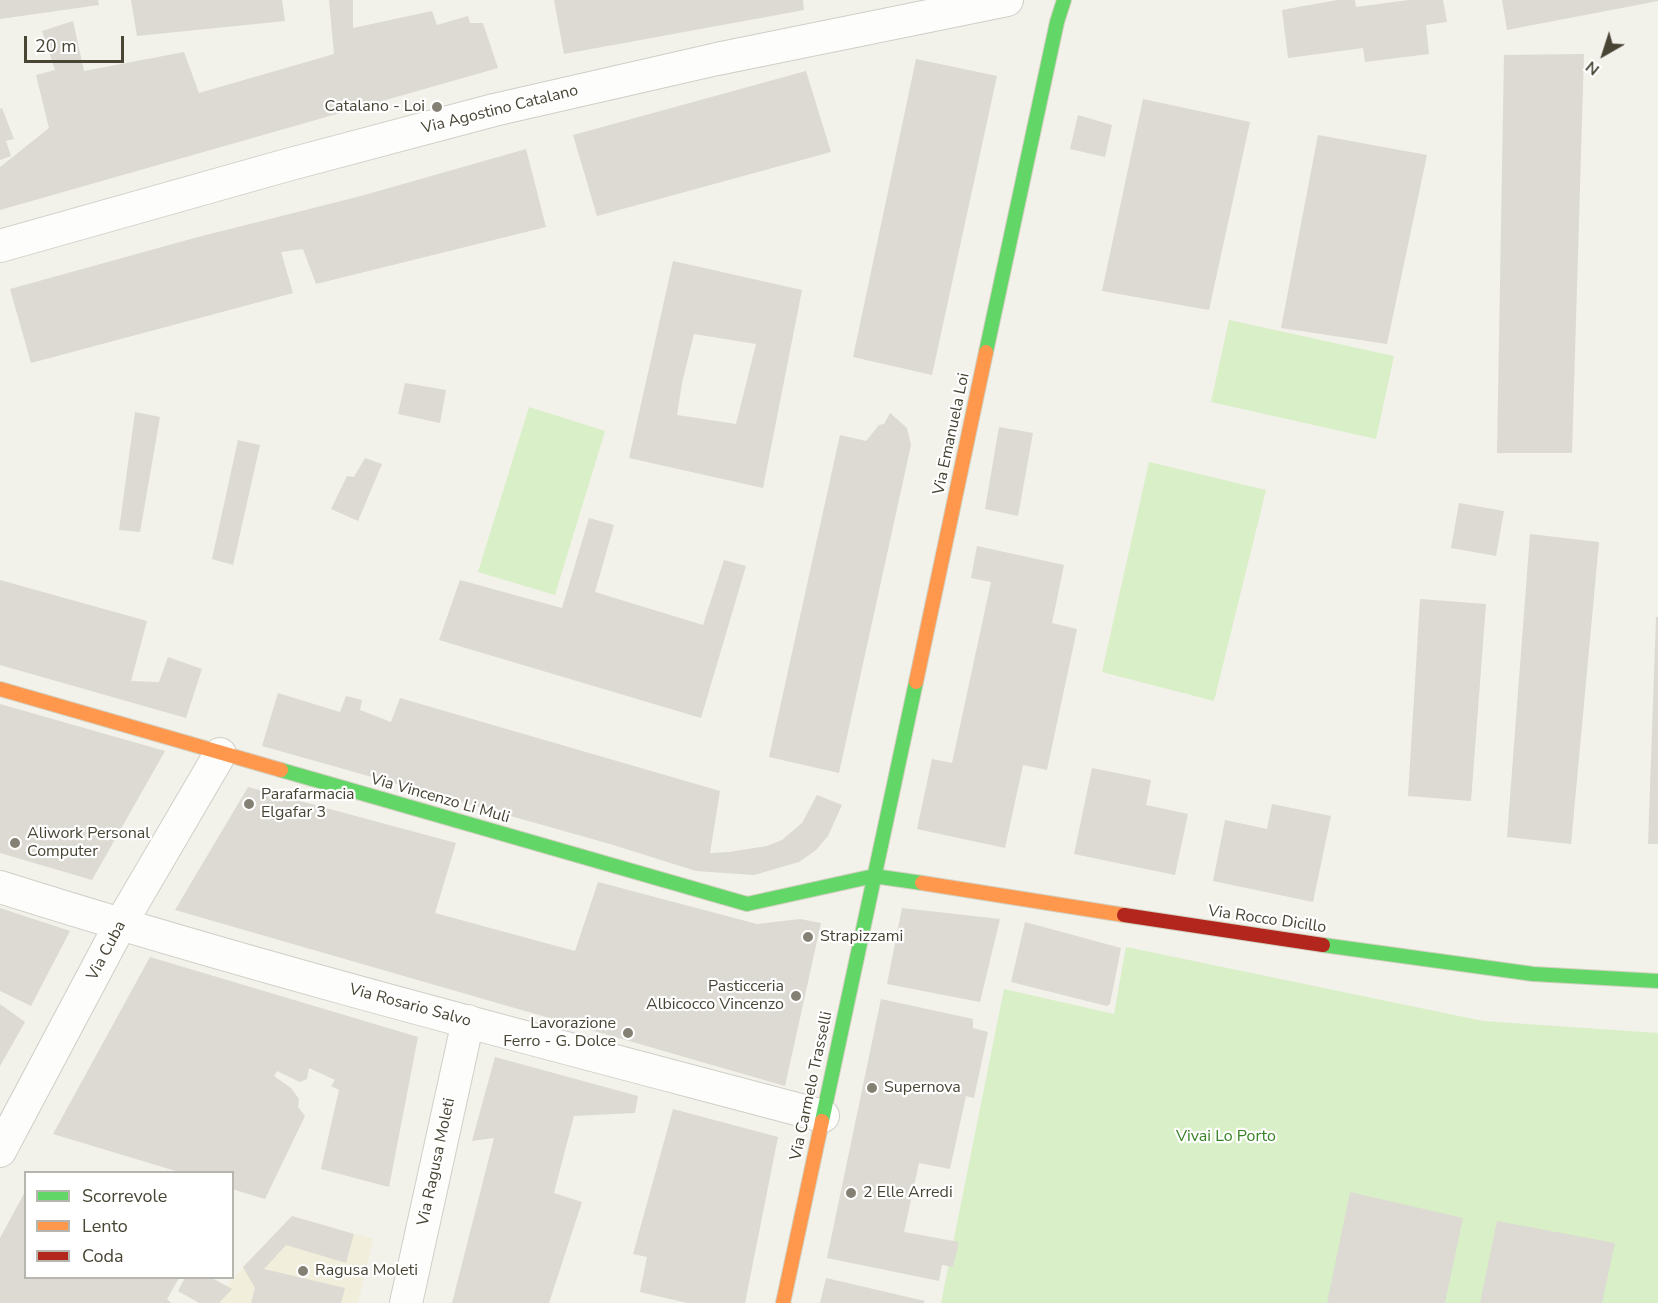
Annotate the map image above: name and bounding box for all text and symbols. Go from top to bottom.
scale bar [27,24,128,62]
north arrow [1574,24,1634,84]
text: 20 m [35,34,77,58]
text: N [1581,56,1604,80]
street label: Via Agostino Catalano [420,81,580,139]
place label: Catalano - Loi [325,97,425,117]
marker: Catalano - Loi [430,100,444,114]
street label: Via Emanuela Loi [930,371,974,497]
street label: Via Vincenzo Li Muli [368,770,512,828]
place label: Parafarmacia Elgafar 3 [261,785,355,823]
marker: Parafarmacia Elgafar 3 [242,797,256,811]
place label: Aliwork Personal Computer [27,824,150,862]
marker: Aliwork Personal Computer [8,836,22,850]
street label: Via Rocco Dicillo [1207,902,1327,938]
street label: Via Cuba [83,918,131,984]
place label: Strapizzami [820,927,903,947]
marker: Strapizzami [801,930,815,944]
place label: Pasticceria Albicocco Vincenzo [646,977,784,1015]
street label: Via Rosario Salvo [347,981,473,1031]
marker: Pasticceria Albicocco Vincenzo [789,989,803,1003]
street label: Via Carmelo Trasselli [787,1010,837,1162]
place label: Lavorazione Ferro - G. Dolce [503,1014,616,1052]
marker: Lavorazione Ferro - G. Dolce [621,1026,635,1040]
place label: Supernova [884,1078,961,1098]
marker: Supernova [865,1081,879,1095]
street label: Via Ragusa Moleti [414,1096,460,1228]
park label: Vivai Lo Porto [1176,1127,1276,1147]
legend [24,1171,234,1279]
place label: 2 Elle Arredi [863,1183,953,1203]
text: Scorrevole [82,1184,167,1208]
marker: 2 Elle Arredi [844,1186,858,1200]
text: Lento [82,1214,128,1238]
text: Coda [82,1244,124,1268]
place label: Ragusa Moleti [315,1261,418,1281]
marker: Ragusa Moleti [296,1264,310,1278]

